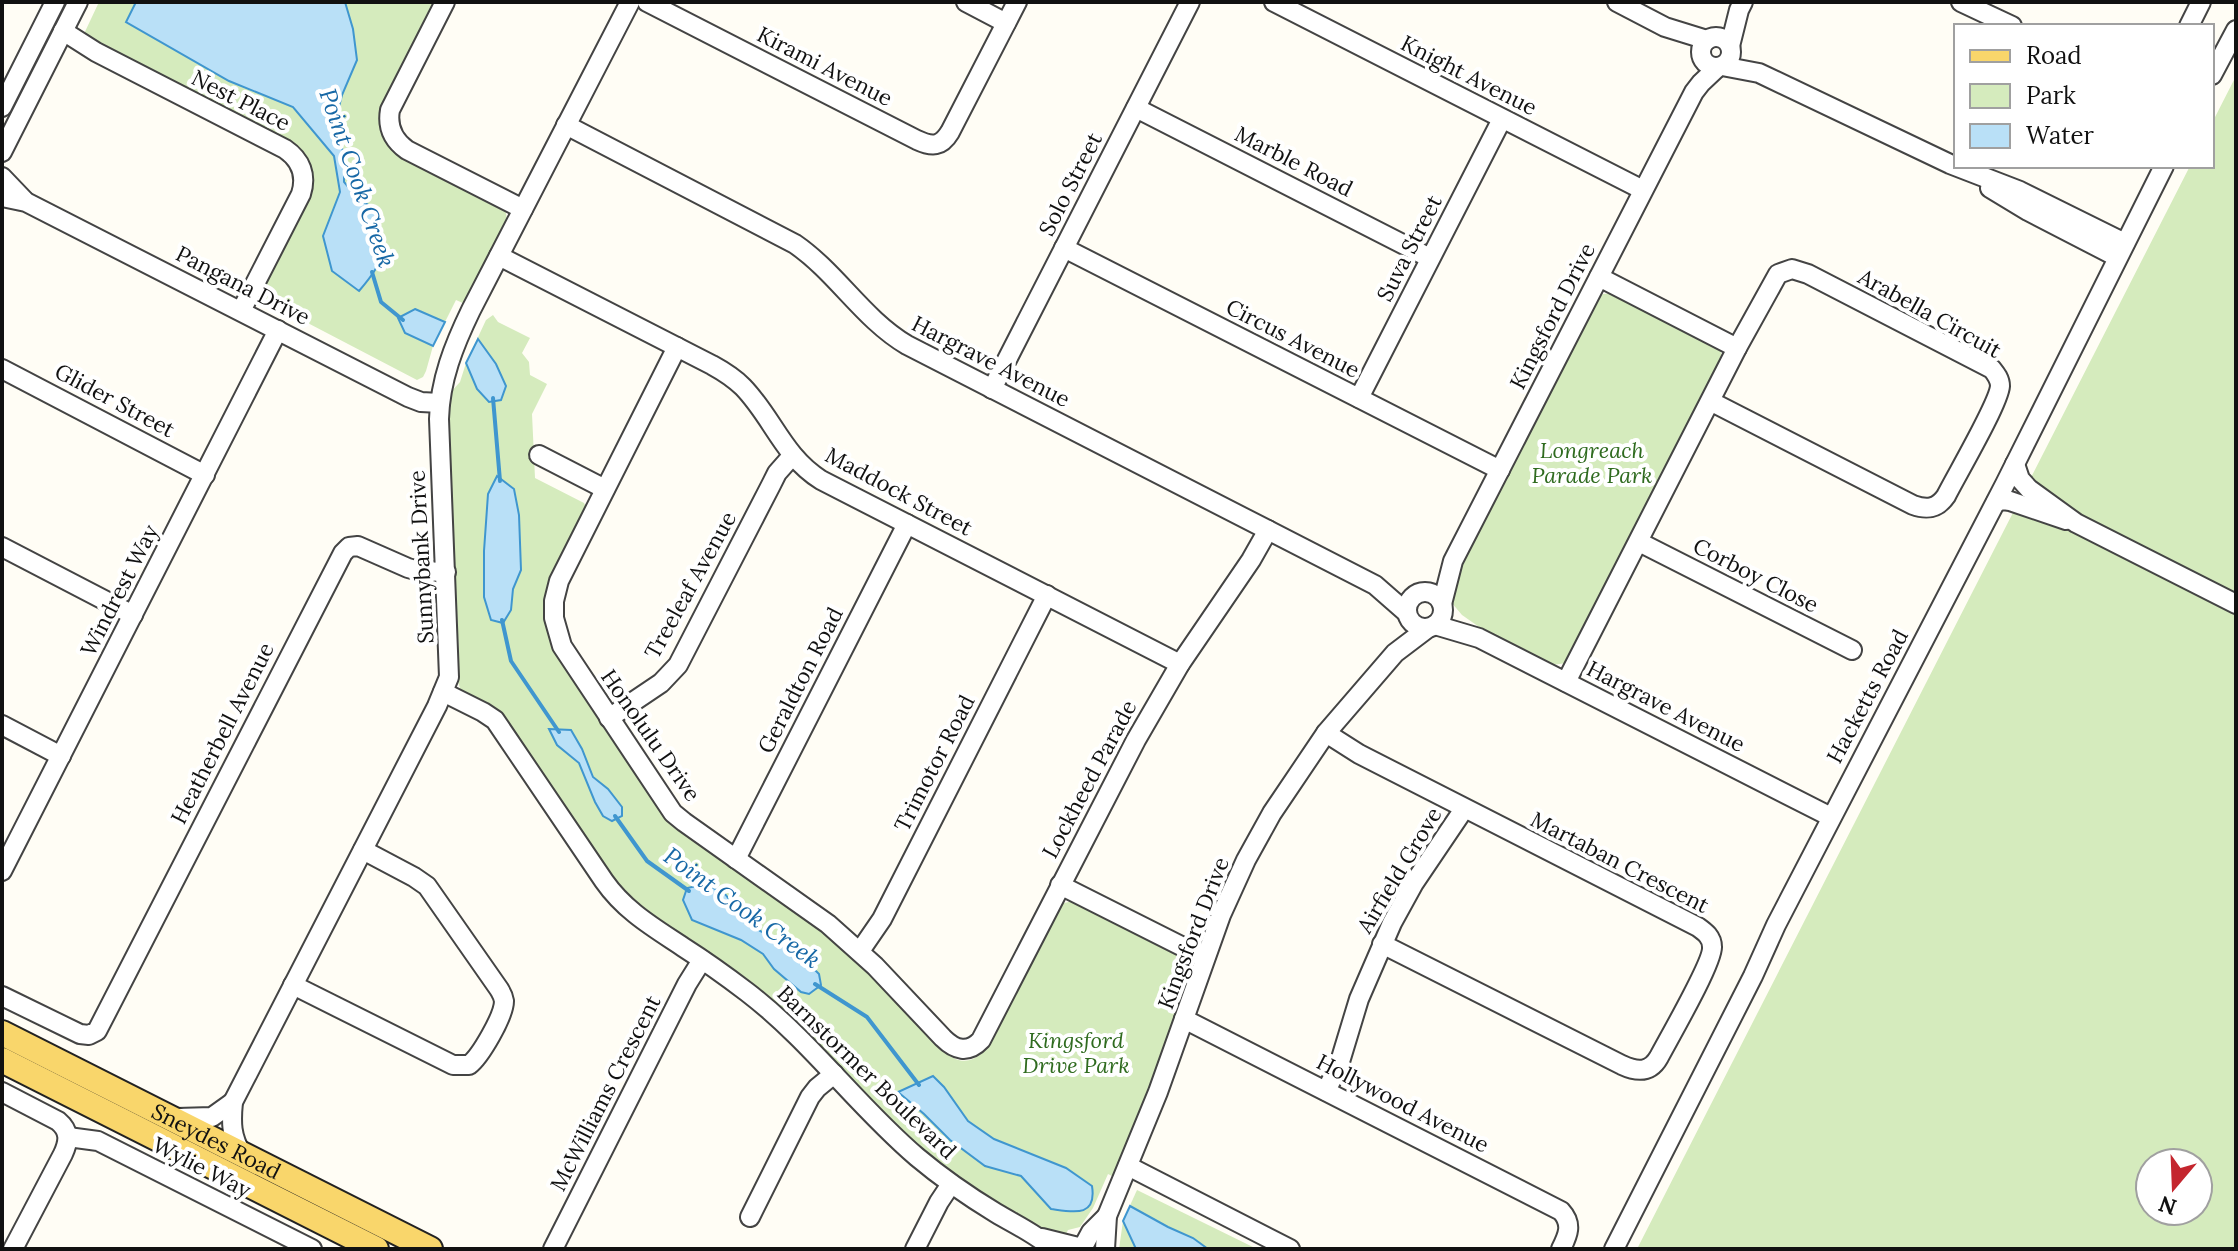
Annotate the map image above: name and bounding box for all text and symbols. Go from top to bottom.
street label: Kirami Avenue [753,20,897,112]
legend [1954,24,2214,168]
street label: Knight Avenue [1396,29,1542,121]
text: Road [2026,40,2082,71]
street label: Nest Place [187,63,295,137]
text: Park [2026,80,2076,111]
water label: Point Cook Creek [312,84,403,271]
street label: Marble Road [1230,119,1358,203]
text: Water [2026,120,2094,151]
street label: Solo Street [1032,127,1108,240]
street label: Suva Street [1370,190,1448,306]
street label: Kingsford Drive [1503,238,1601,394]
street label: Pangana Drive [171,239,315,331]
street label: Arabella Circuit [1853,262,2007,364]
street label: Circus Avenue [1221,292,1365,384]
street label: Hargrave Avenue [907,309,1075,413]
street label: Glider Street [50,357,180,443]
park label: Longreach Parade Park [1531,436,1653,489]
street label: Maddock Street [821,441,978,542]
street label: Sunnybank Drive [402,469,440,644]
street label: Treeleaf Avenue [638,506,742,663]
street label: Windrest Way [74,519,164,660]
street label: Corboy Close [1689,531,1823,619]
street label: Geraldton Road [751,602,849,758]
street label: Hacketts Road [1820,624,1914,768]
street label: Heatherbell Avenue [164,637,280,828]
street label: Hargrave Avenue [1582,654,1750,758]
street label: Honolulu Drive [595,664,707,806]
street label: Trimotor Road [888,690,980,836]
street label: Lockheed Parade [1036,695,1143,863]
street label: Airfield Grove [1350,802,1448,939]
street label: Martaban Crescent [1526,805,1714,919]
water label: Point Cook Creek [658,840,827,975]
street label: Kingsford Drive [1151,853,1235,1013]
street label: Barnstormer Boulevard [772,979,962,1165]
street label: McWilliams Crescent [544,990,667,1196]
park label: Kingsford Drive Park [1022,1026,1130,1079]
street label: Hollywood Avenue [1312,1047,1494,1159]
street label: Sneydes Road [147,1097,286,1185]
street label: Wylie Way [148,1130,256,1204]
north arrow [2134,1147,2214,1227]
text: N [2155,1190,2180,1222]

